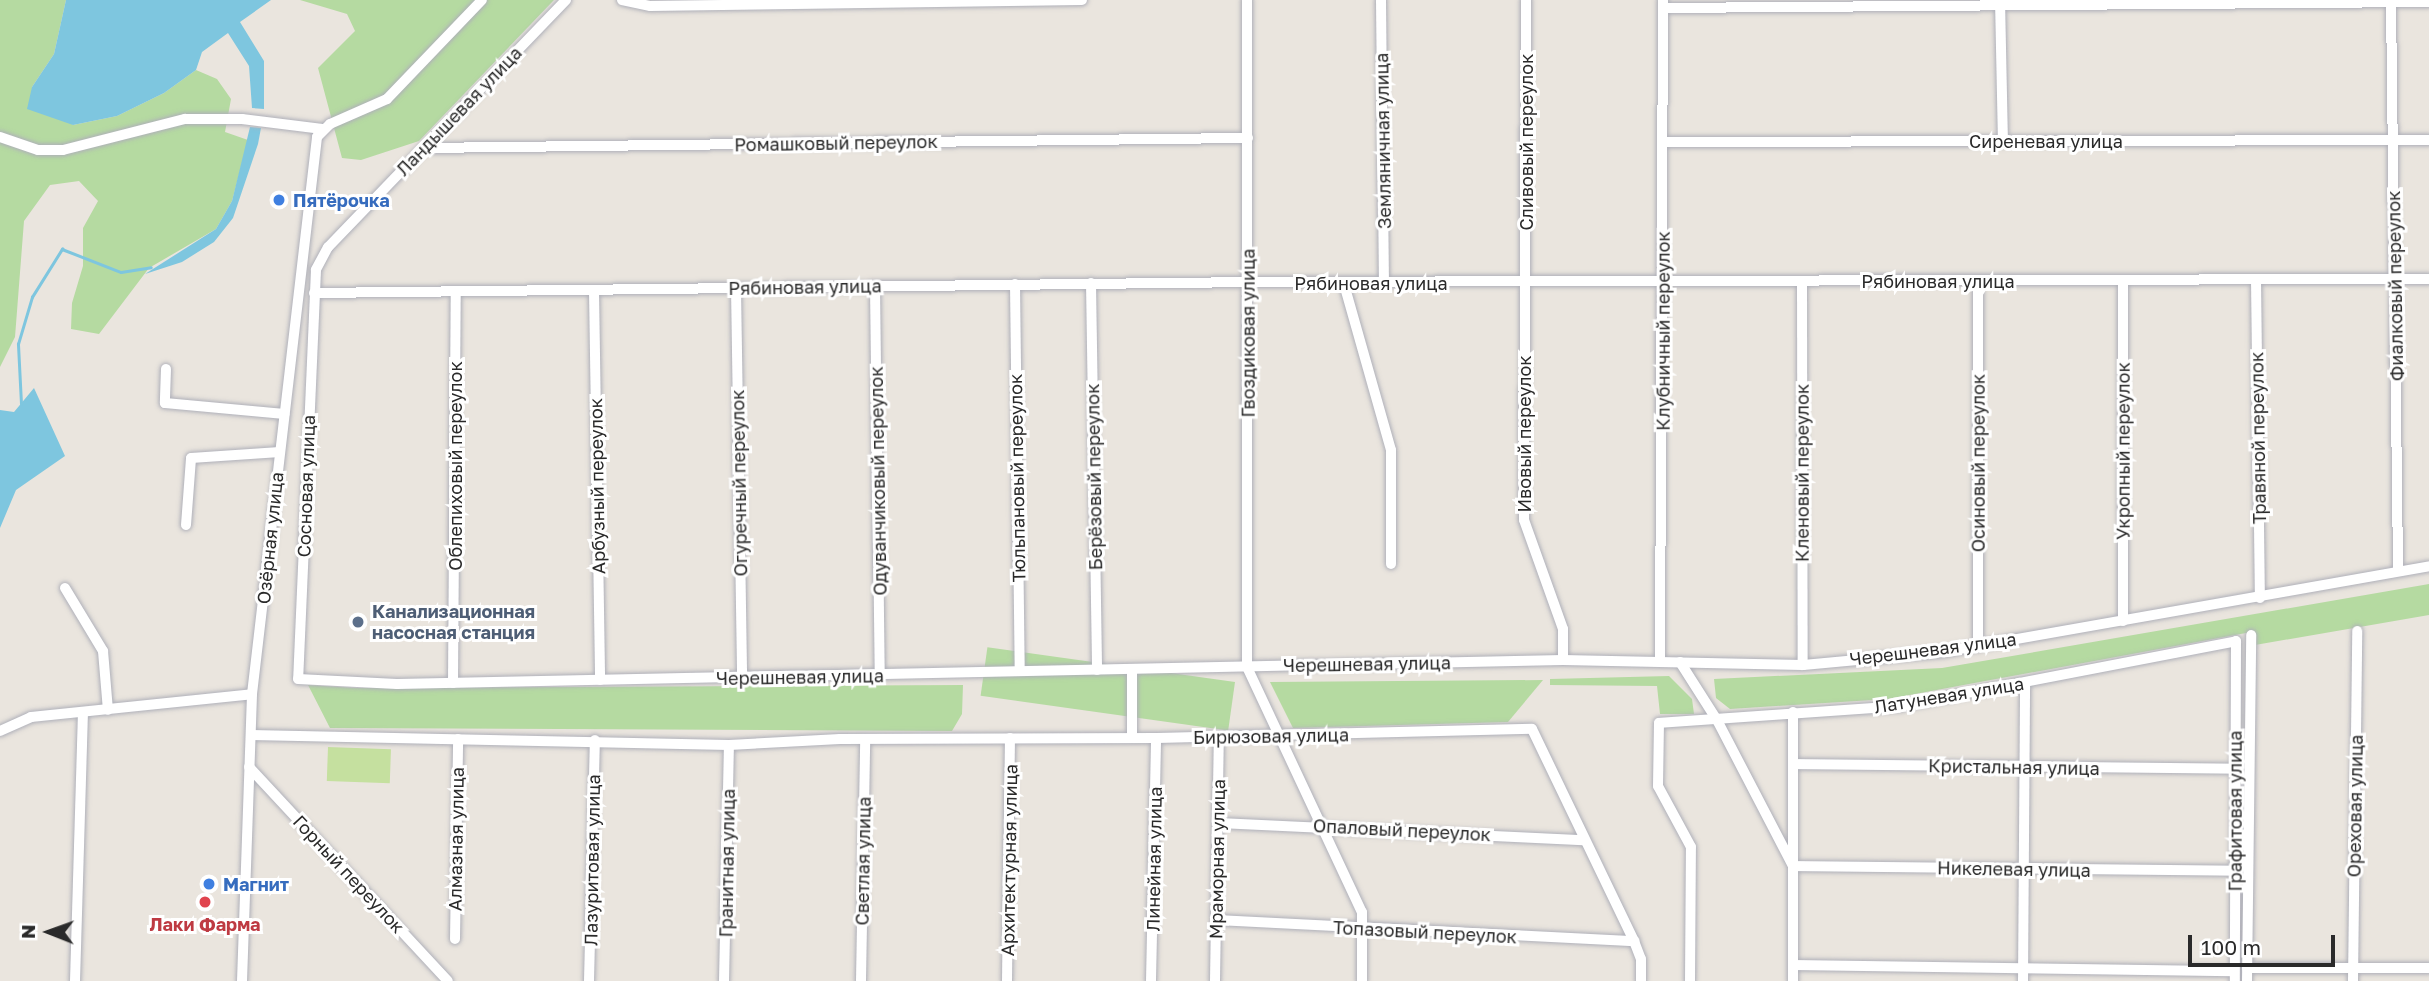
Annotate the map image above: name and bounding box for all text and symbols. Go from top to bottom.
street label: Ландышевая улица [392,42,526,180]
street label: Земляничная улица [1371,53,1395,229]
street label: Сливовый переулок [1515,54,1537,230]
street label: Ромашковый переулок [734,130,938,156]
street label: Сиреневая улица [1969,130,2123,152]
place label: Пятёрочка [293,189,390,211]
street label: Фиалковый переулок [2383,191,2407,381]
marker: Пятёрочка [271,192,287,208]
street label: Клубничный переулок [1652,231,1674,431]
street label: Гвоздиковая улица [1237,248,1259,418]
street label: Рябиновая улица [1861,270,2015,292]
street label: Рябиновая улица [1294,272,1448,294]
street label: Рябиновая улица [728,275,882,299]
street label: Травяной переулок [2246,352,2270,524]
street label: Ивовый переулок [1513,355,1535,513]
street label: Облепиховый переулок [444,361,466,571]
street label: Укропный переулок [2112,362,2134,540]
street label: Одуванчиковый переулок [865,366,891,596]
street label: Тюльпановый переулок [1004,374,1030,582]
street label: Осиновый переулок [1967,374,1989,552]
street label: Берёзовый переулок [1082,383,1106,571]
street label: Кленовый переулок [1791,384,1813,562]
street label: Огуречный переулок [727,389,751,577]
street label: Арбузный переулок [585,398,609,574]
street label: Сосновая улица [293,414,319,558]
street label: Озёрная улица [252,471,288,605]
place label: Канализационная насосная станция [372,601,535,644]
marker: Канализационная насосная станция [350,614,366,630]
street label: Черешневая улица [1848,628,2018,670]
street label: Черешневая улица [1283,652,1451,676]
street label: Черешневая улица [716,665,884,689]
street label: Латуневая улица [1873,672,2025,718]
street label: Бирюзовая улица [1193,724,1349,748]
street label: Графитовая улица [2224,731,2246,891]
street label: Ореховая улица [2343,734,2367,878]
street label: Кристальная улица [1928,755,2100,779]
street label: Архитектурная улица [997,764,1021,956]
street label: Алмазная улица [444,767,468,911]
street label: Лазуритовая улица [580,774,604,946]
street label: Мраморная улица [1205,779,1229,939]
street label: Линейная улица [1142,786,1166,932]
street label: Гранитная улица [715,788,739,938]
street label: Светлая улица [851,796,875,926]
street label: Горный переулок [289,811,409,937]
street label: Опаловый переулок [1312,815,1492,845]
street label: Никелевая улица [1937,857,2091,881]
place label: Магнит [223,873,289,895]
marker: Магнит [201,876,217,892]
marker: Лаки Фарма [197,894,213,910]
north arrow [14,897,84,967]
place label: Лаки Фарма [149,913,261,935]
street label: Топазовый переулок [1332,916,1518,948]
scale bar [2191,922,2338,966]
text: N [16,924,39,939]
text: 100 m [2201,934,2261,960]

